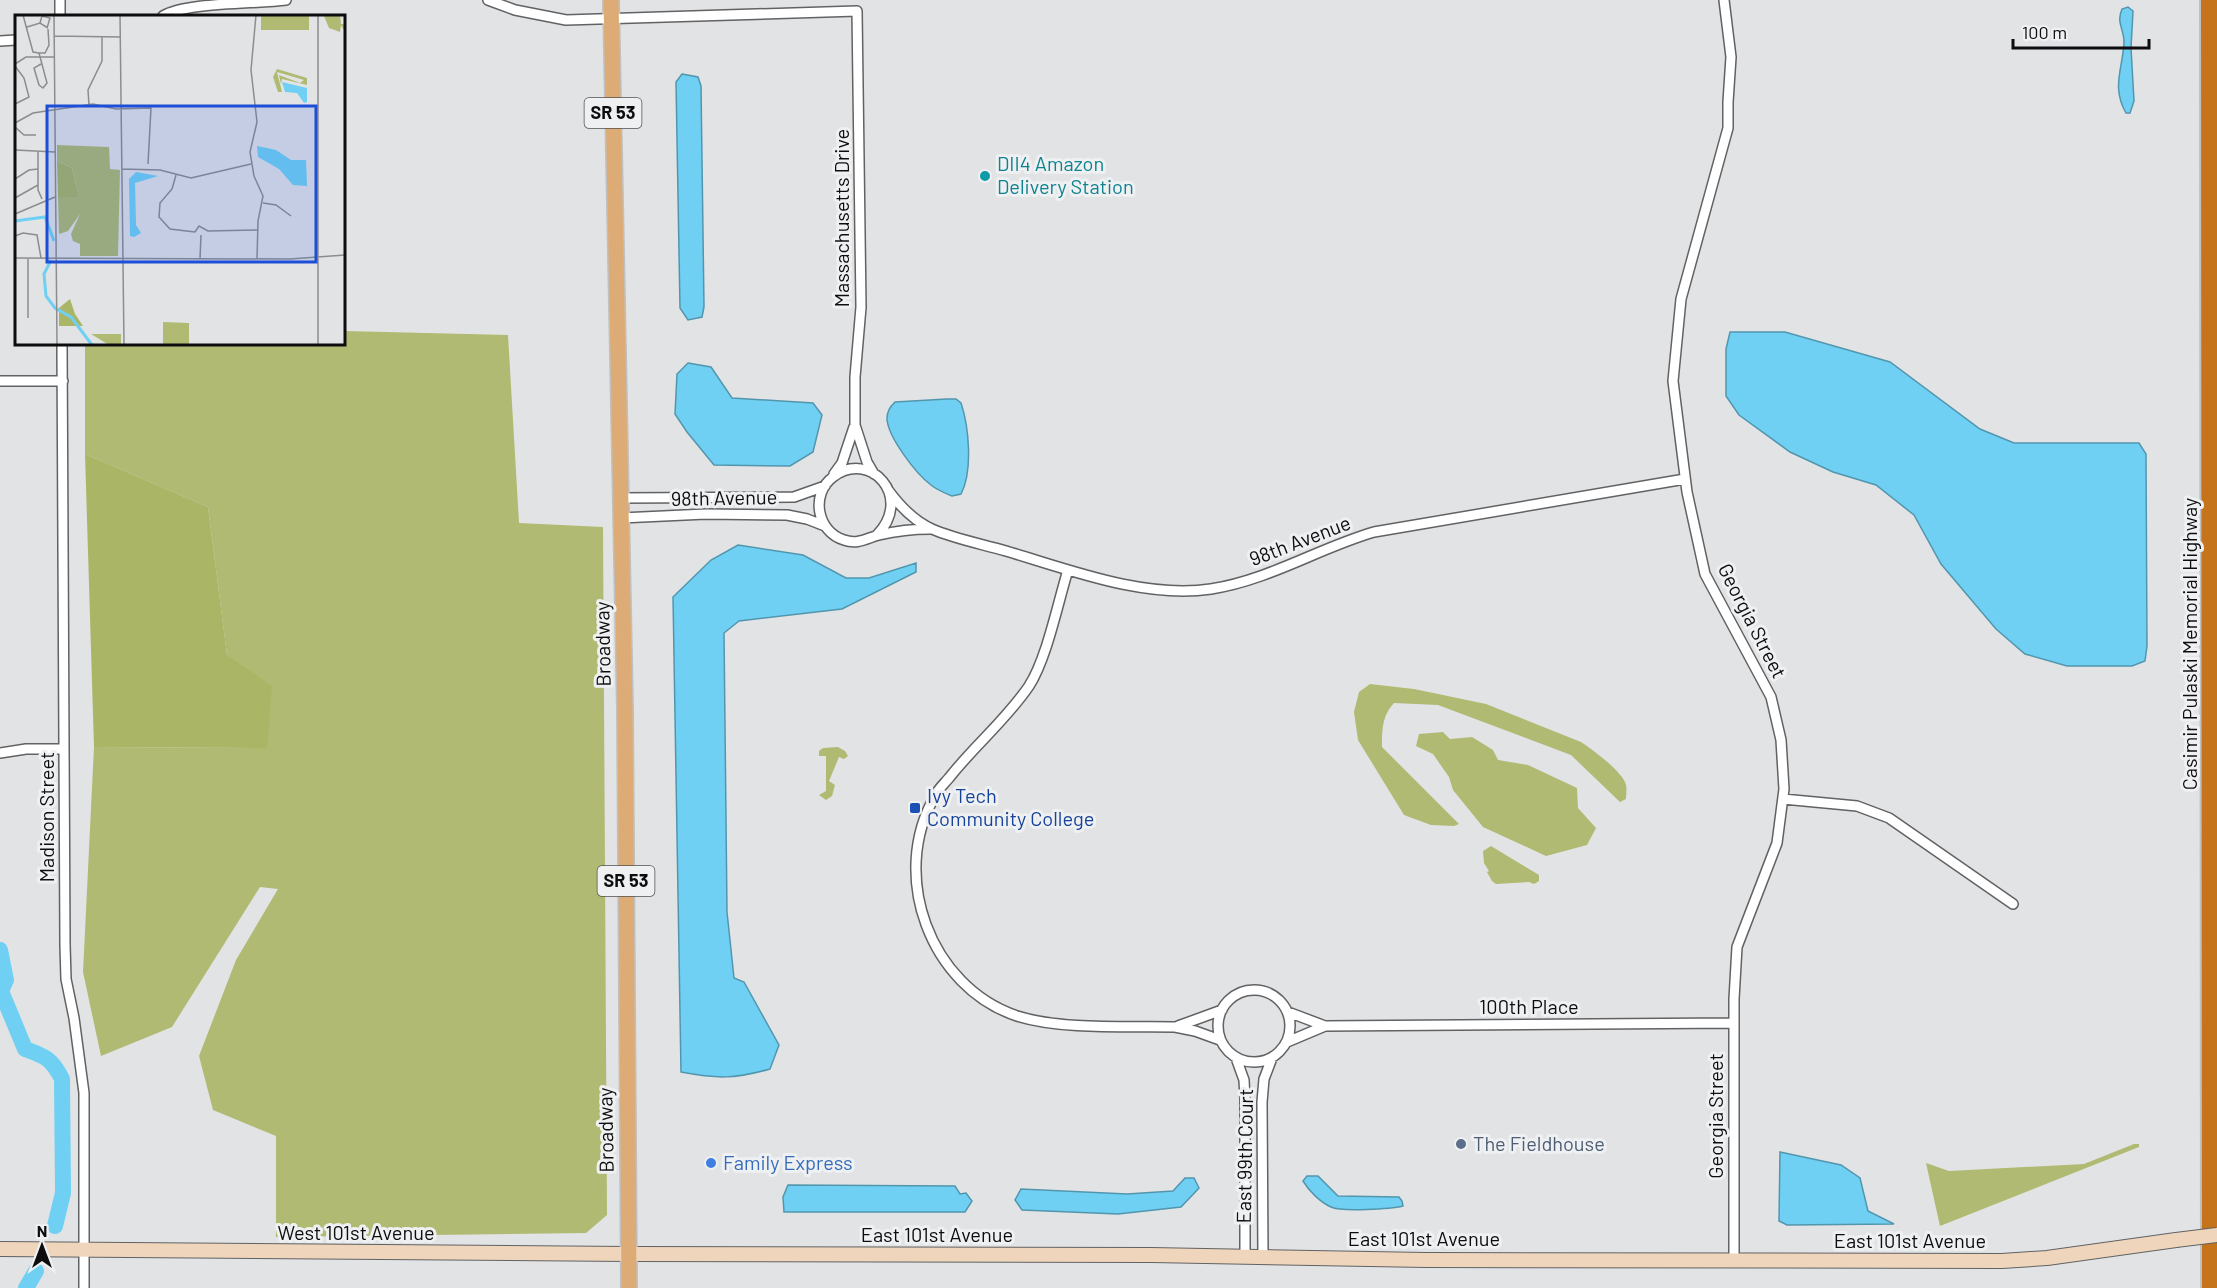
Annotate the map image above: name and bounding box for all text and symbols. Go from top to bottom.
scale bar [2013,12,2150,50]
inset map [15,15,345,345]
text: 100 m [2022,21,2067,43]
road number: SR 53 [584,98,642,128]
street label: Massachusetts Drive [829,129,853,307]
place label: DII4 Amazon Delivery Station [997,151,1134,198]
marker: DII4 Amazon Delivery Station [978,169,992,183]
street label: 98th Avenue [671,484,777,510]
street label: Casimir Pulaski Memorial Highway [2177,498,2201,790]
street label: 98th Avenue [1246,510,1354,570]
street label: Georgia Street [1714,559,1792,682]
street label: Broadway [589,601,615,687]
street label: Madison Street [34,752,58,882]
place label: Ivy Tech Community College [927,783,1094,830]
marker: Ivy Tech Community College [908,801,922,815]
road number: SR 53 [598,866,654,896]
street label: 100th Place [1479,994,1579,1018]
street label: Georgia Street [1703,1053,1727,1179]
street label: Broadway [592,1087,618,1173]
street label: East 99th Court [1231,1088,1257,1224]
place label: The Fieldhouse [1473,1131,1605,1155]
marker: The Fieldhouse [1454,1137,1468,1151]
place label: Family Express [723,1150,853,1174]
marker: Family Express [704,1156,718,1170]
north arrow [12,1216,72,1276]
street label: West 101st Avenue [277,1220,435,1244]
text: N [37,1221,47,1240]
street label: East 101st Avenue [861,1222,1013,1246]
street label: East 101st Avenue [1348,1226,1500,1250]
street label: East 101st Avenue [1834,1228,1986,1252]

